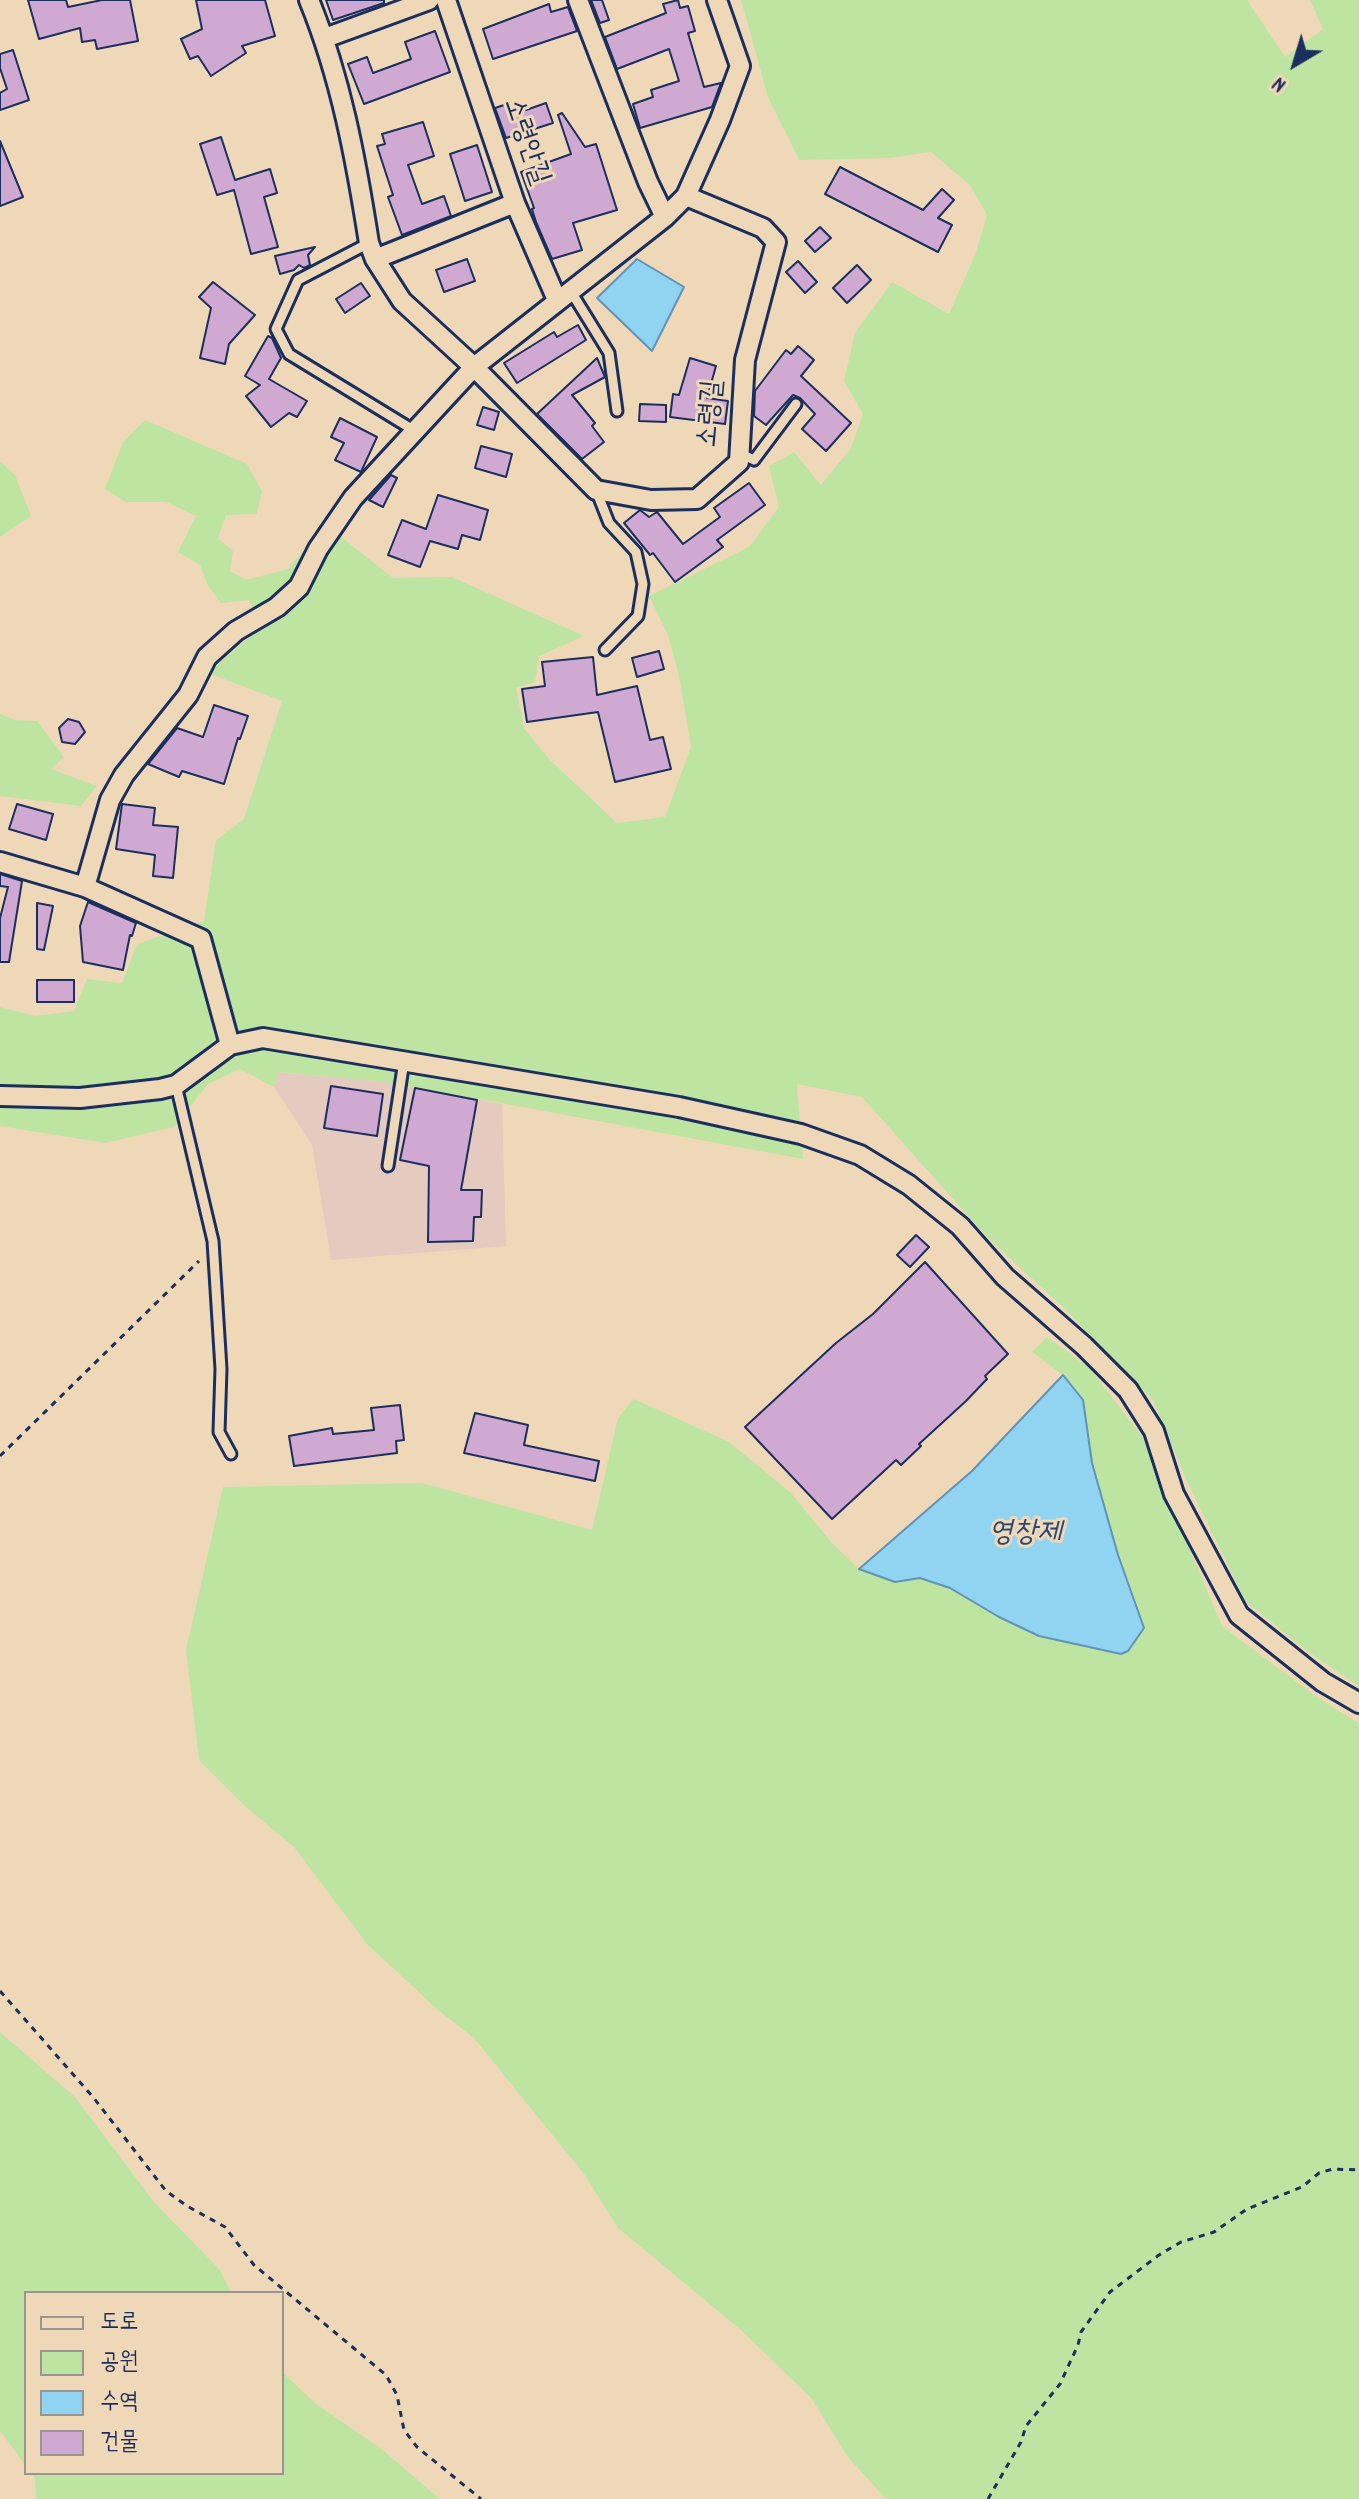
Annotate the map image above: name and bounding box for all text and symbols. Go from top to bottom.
north arrow [1255,24,1335,104]
text: N [1266,68,1294,99]
street label: 소령안길 [493,94,555,190]
street label: 소령길 [693,379,733,449]
water label: 영창제 [989,1518,1061,1554]
legend [24,2291,284,2475]
text: 도로 [100,2306,139,2340]
text: 공원 [100,2346,139,2380]
text: 수역 [100,2386,139,2420]
text: 건물 [100,2426,139,2460]

